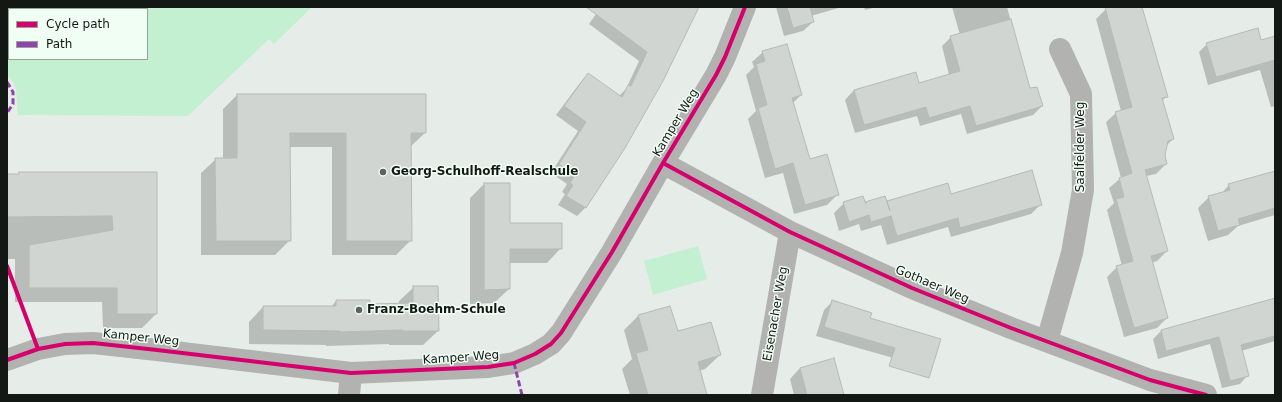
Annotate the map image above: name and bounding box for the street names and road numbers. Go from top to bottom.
street label: Kamper Weg [650,86,702,160]
street label: Saalfelder Weg [1074,102,1088,192]
street label: Gothaer Weg [893,263,971,307]
street label: Eisenacher Weg [761,265,791,363]
street label: Kamper Weg [102,327,180,349]
street label: Kamper Weg [422,348,500,368]

